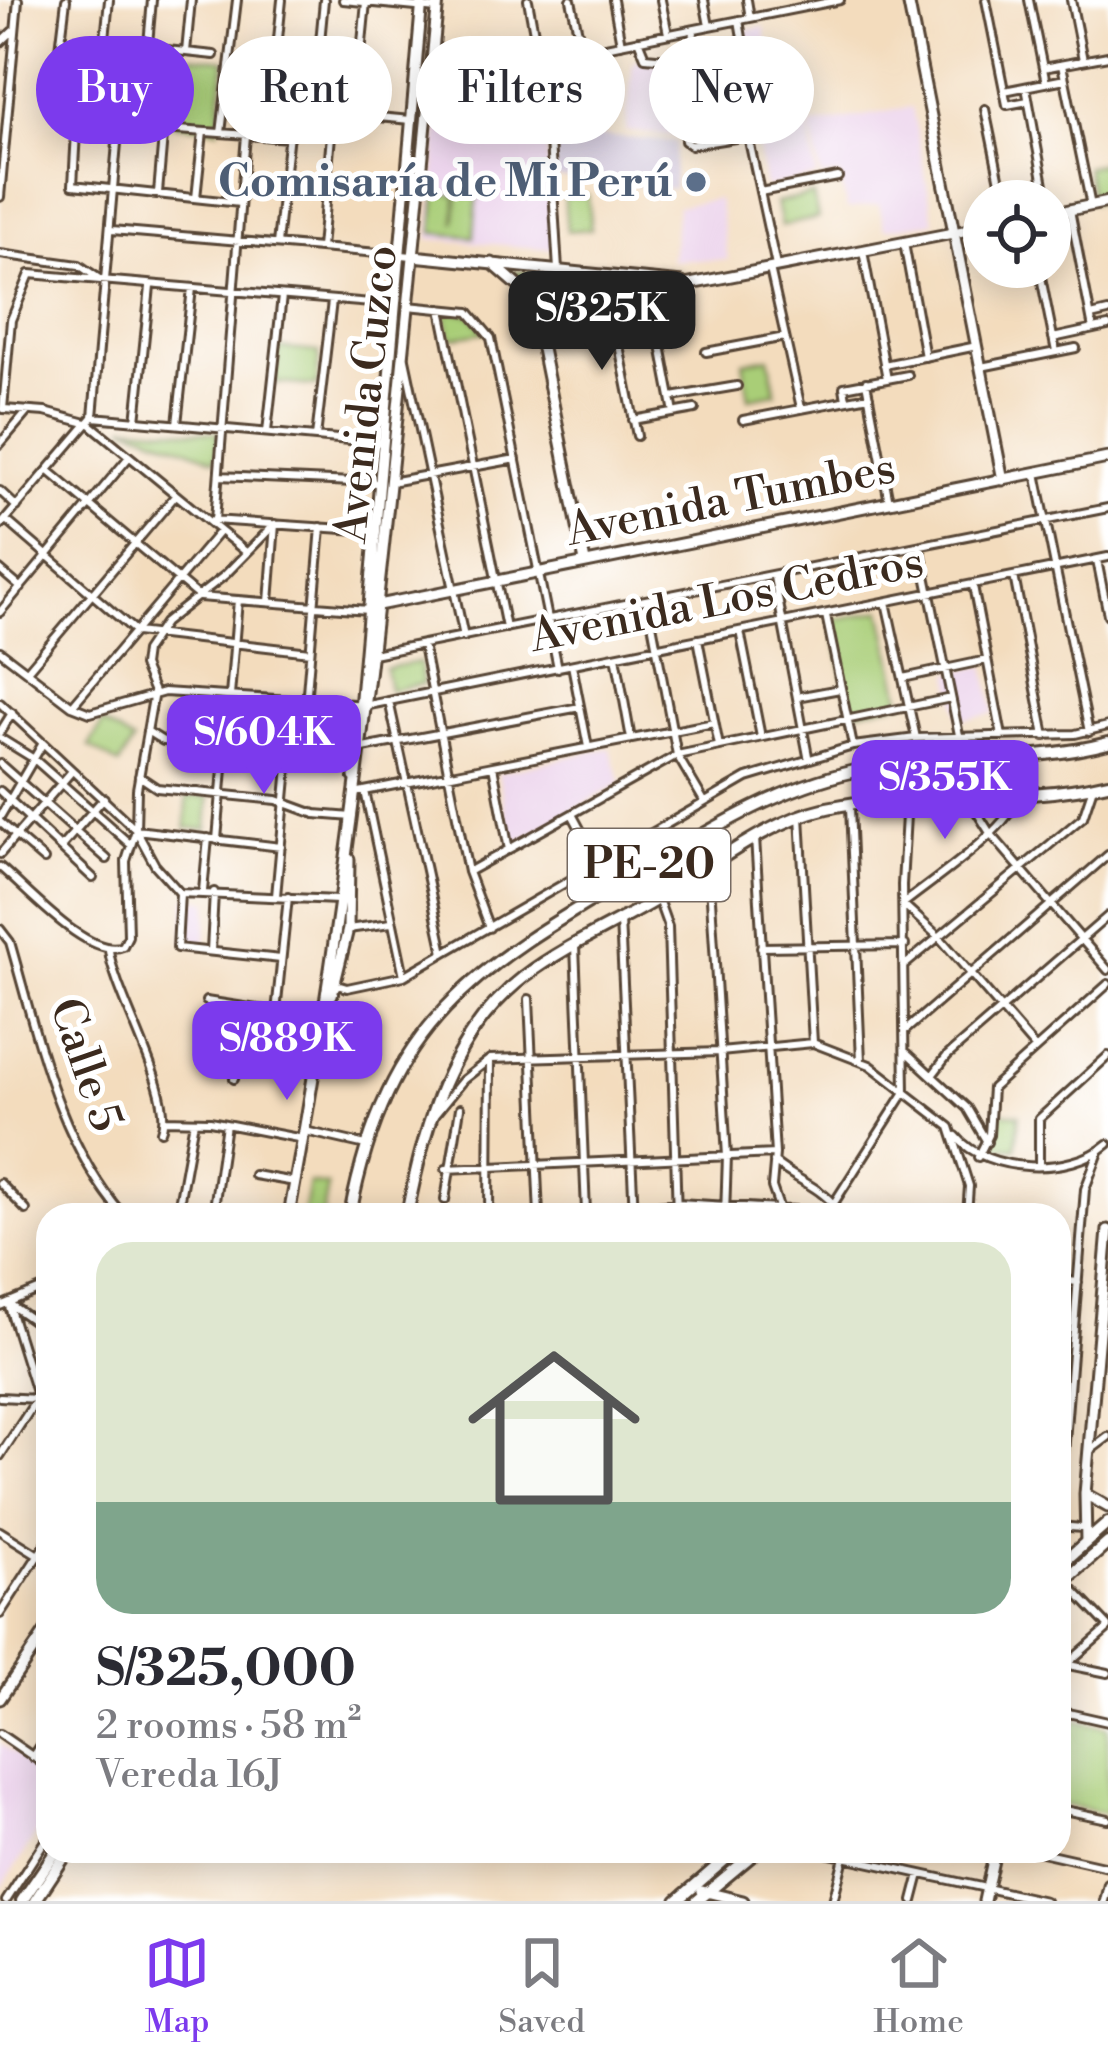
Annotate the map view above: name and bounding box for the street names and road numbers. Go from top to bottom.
street label: Avenida Cuzco [323,243,411,546]
street label: Avenida Tumbes [561,440,900,560]
street label: Avenida Los Cedros [524,534,929,666]
road number: PE-20 [568,829,730,901]
street label: Calle 5 [36,991,134,1139]

